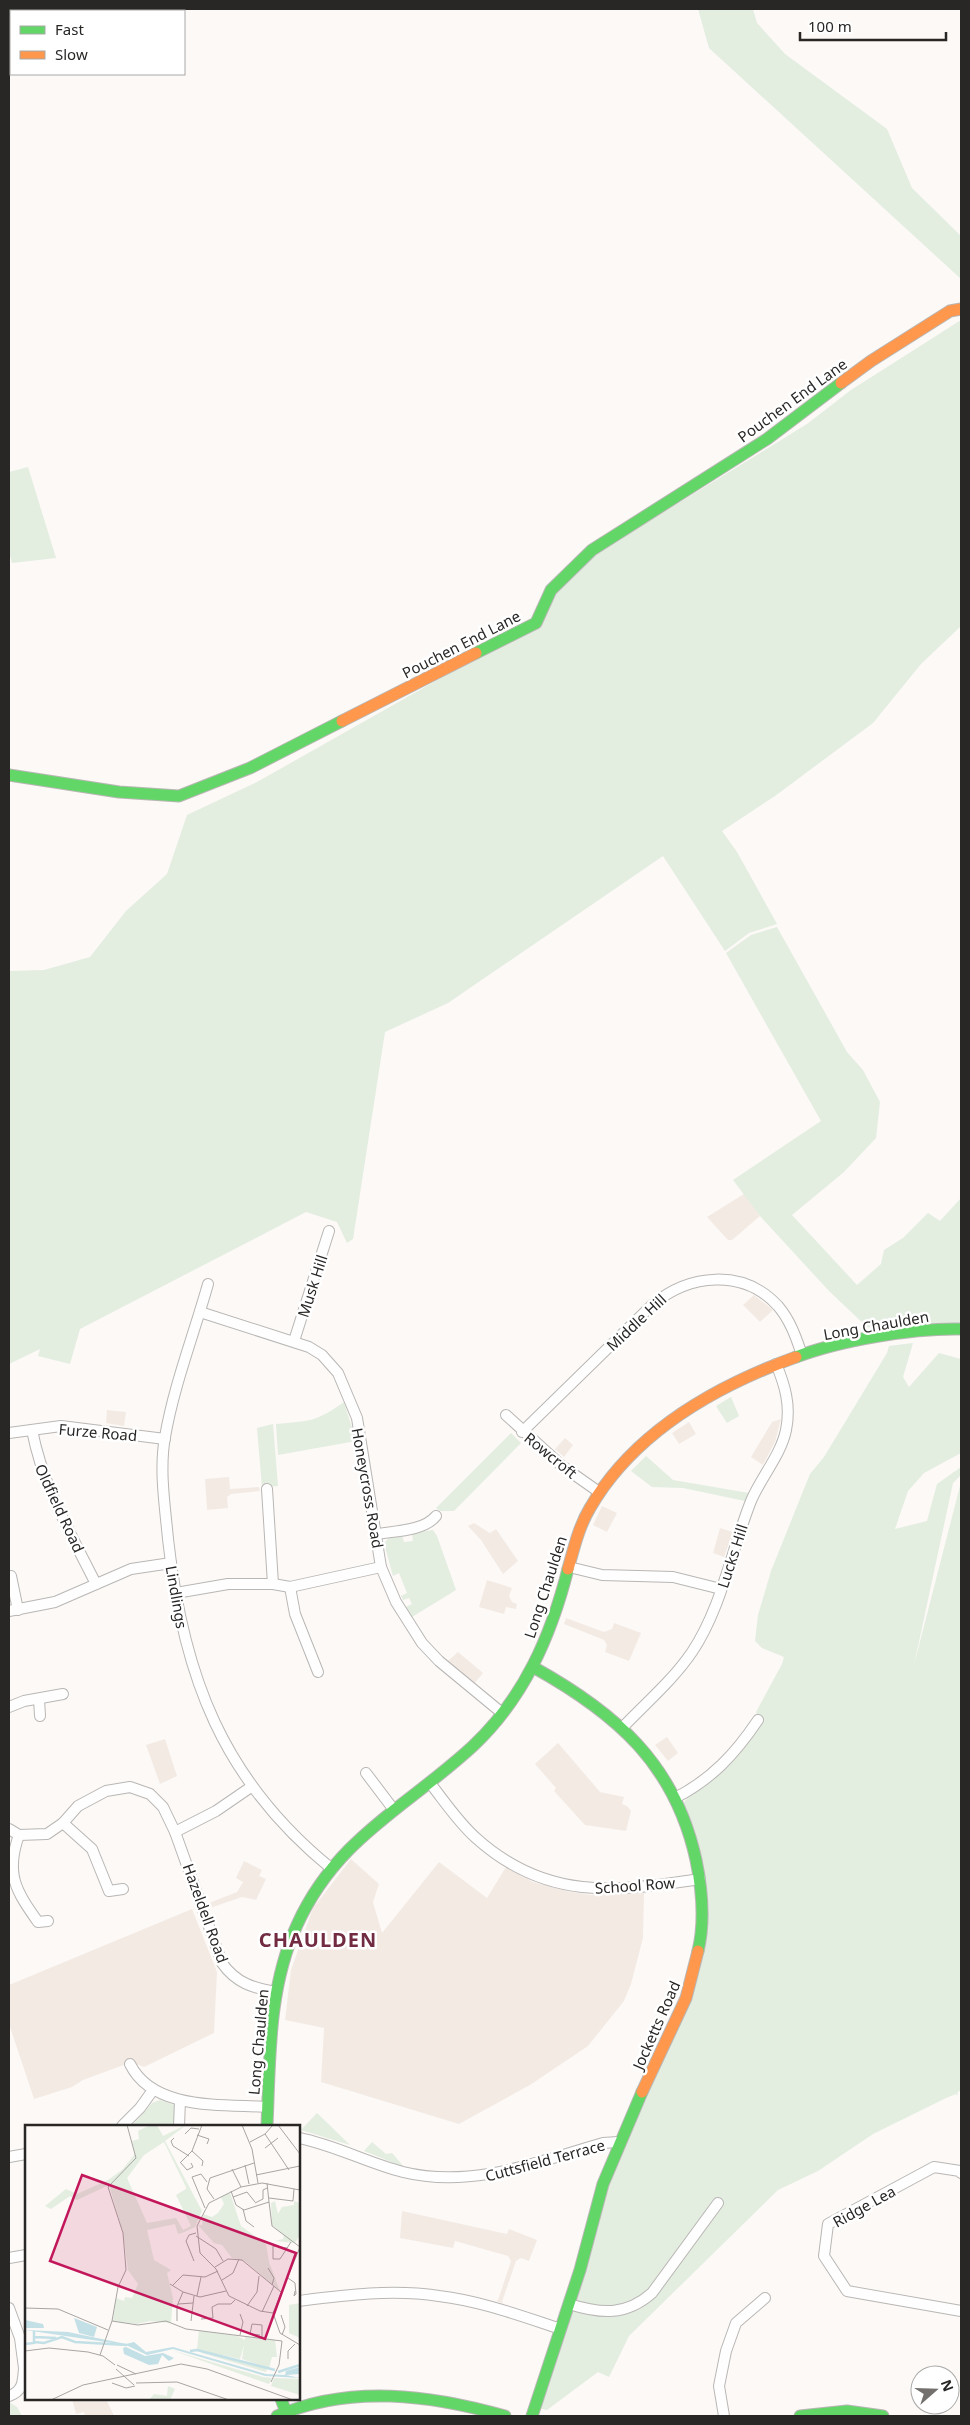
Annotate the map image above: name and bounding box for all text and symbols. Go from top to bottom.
legend [10,10,185,75]
scale bar [800,10,946,42]
text: 100 m [808,16,852,36]
text: Fast [55,19,84,39]
text: Slow [55,44,88,64]
street label: Pouchen End Lane [733,354,851,446]
street label: Pouchen End Lane [398,606,524,682]
street label: Musk Hill [292,1252,332,1320]
street label: Middle Hill [602,1289,670,1355]
street label: Long Chaulden [822,1306,930,1344]
street label: Furze Road [58,1419,138,1445]
street label: Honeycross Road [348,1426,388,1550]
street label: Rowcroft [520,1428,582,1483]
street label: Oldfield Road [31,1461,89,1555]
street label: Lucks Hill [712,1521,752,1591]
street label: Long Chaulden [519,1533,571,1641]
street label: Lindlings [162,1564,192,1630]
street label: Hazeldell Road [179,1861,233,1965]
street label: School Row [594,1872,676,1898]
district label: CHAULDEN [259,1926,377,1953]
street label: Jocketts Road [627,1978,684,2074]
street label: Long Chaulden [243,1988,273,2096]
inset map [25,2125,300,2400]
street label: Cuttsfield Terrace [483,2134,607,2186]
street label: Ridge Lea [829,2181,899,2231]
north arrow [910,2365,960,2415]
text: N [937,2377,959,2394]

